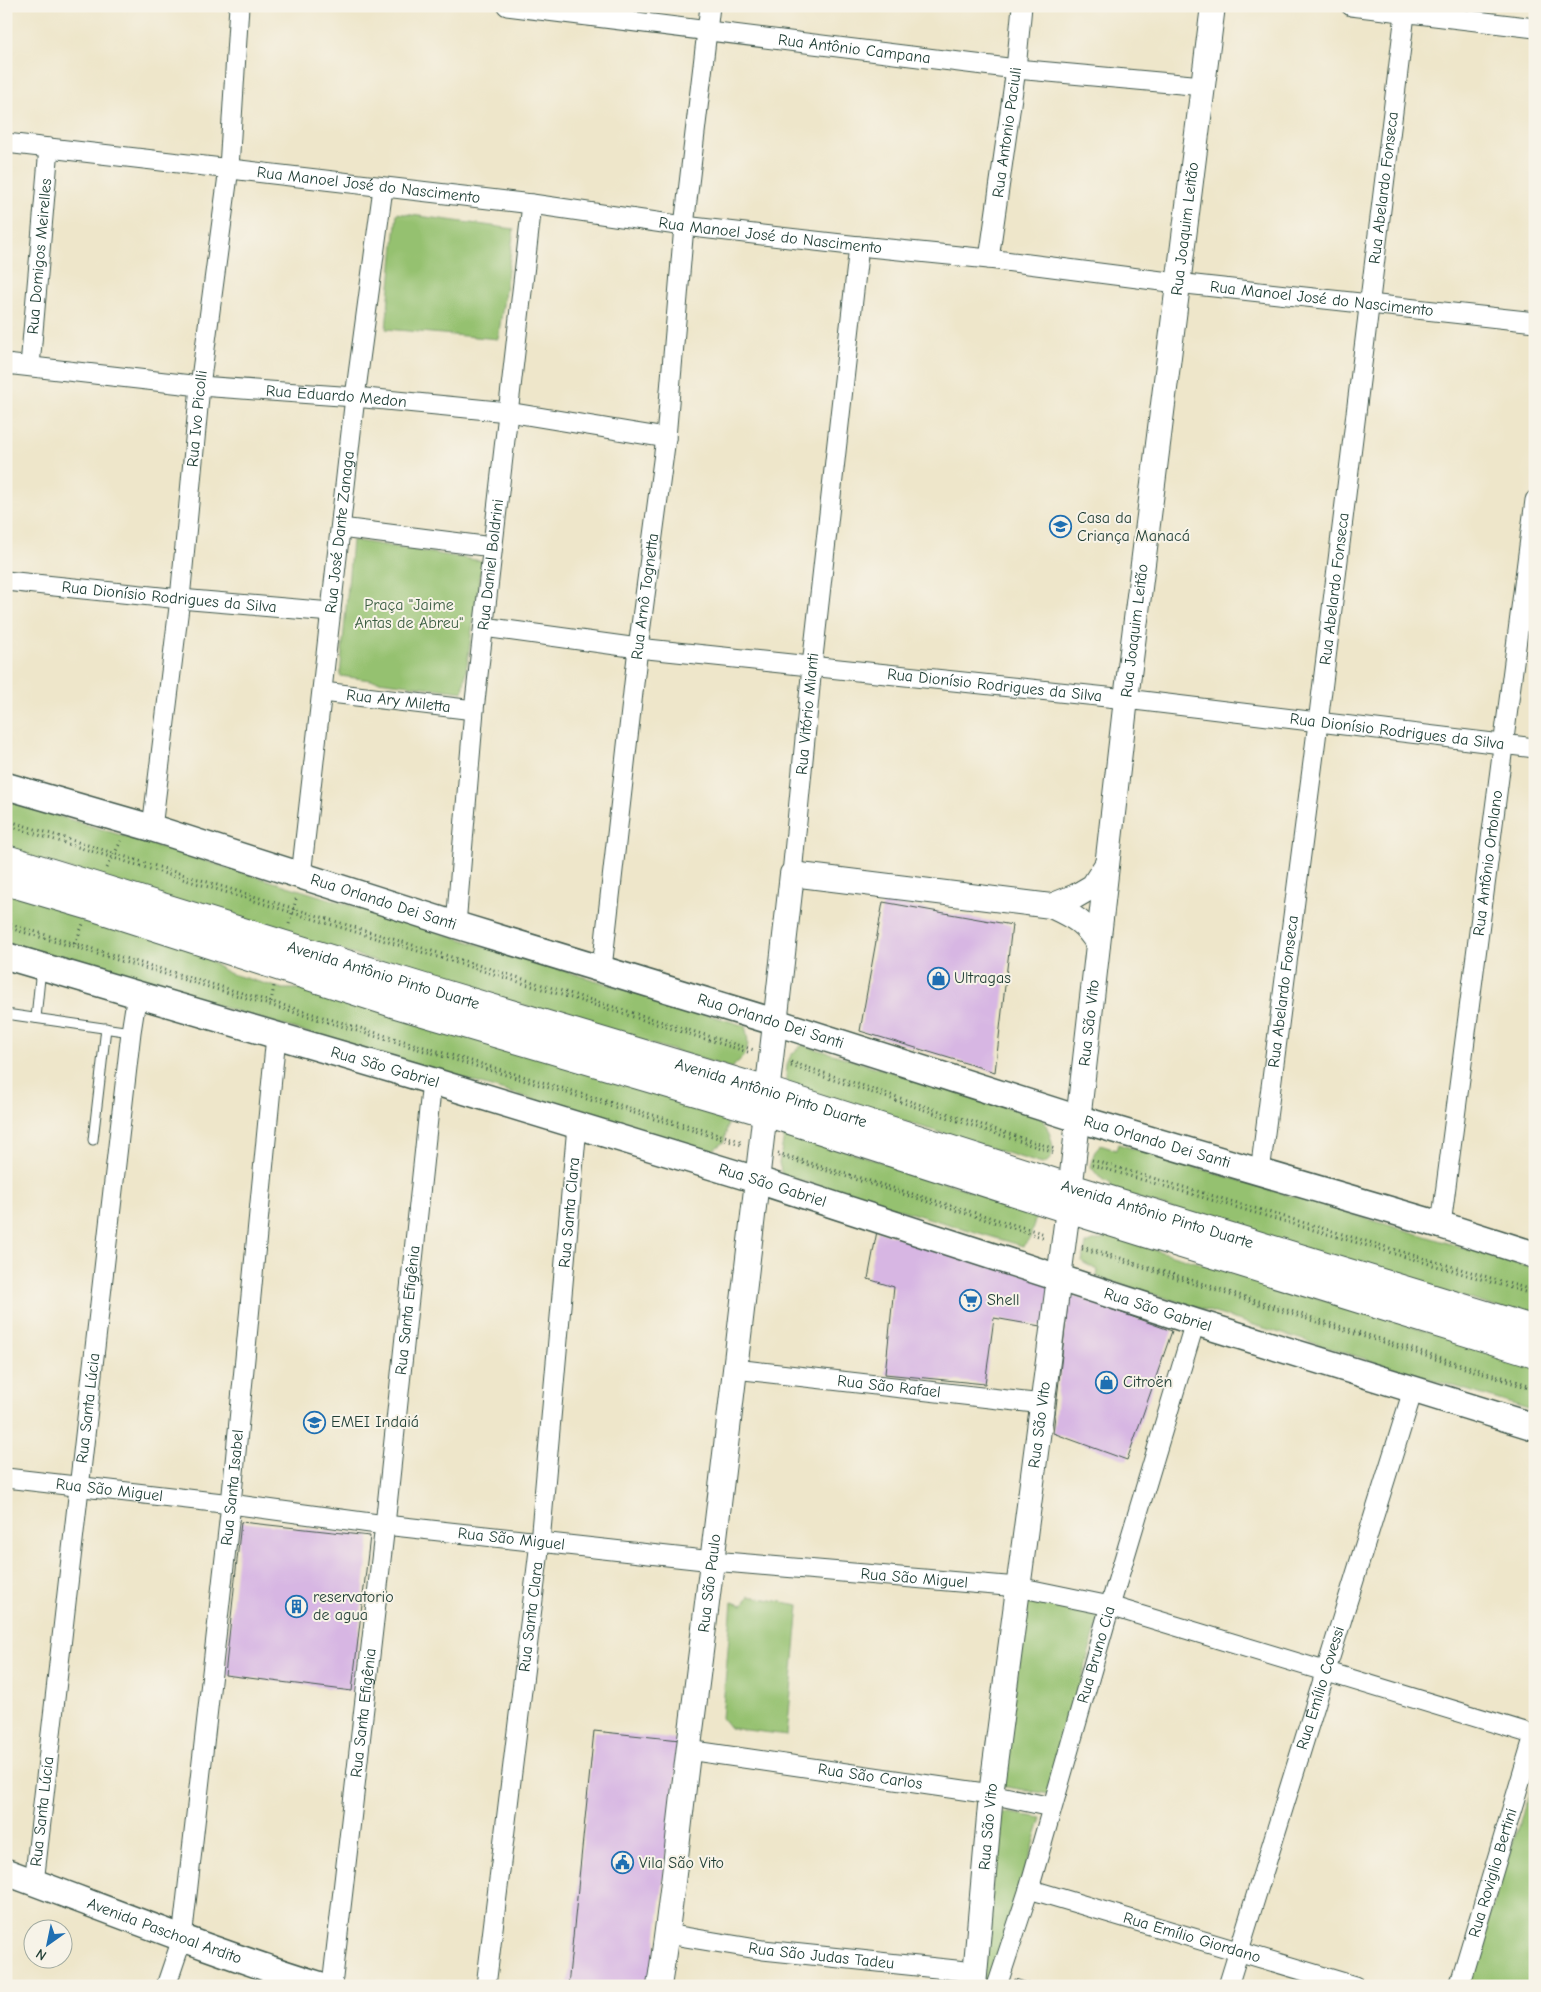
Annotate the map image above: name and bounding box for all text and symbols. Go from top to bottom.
street label: Rua Antônio Campana [777,31,932,67]
street label: Rua Antonio Paciuli [989,66,1025,199]
street label: Rua Abelardo Fonseca [1365,110,1402,265]
street label: Rua Joaquim Leitão [1168,161,1202,297]
street label: Rua Manoel José do Nascimento [256,163,481,207]
street label: Rua Domigos Meirelles [24,177,55,335]
street label: Rua Manoel José do Nascimento [657,213,883,257]
street label: Rua Manoel José do Nascimento [1209,278,1434,320]
street label: Rua Ivo Picolli [183,369,211,468]
street label: Rua Eduardo Medon [265,382,408,411]
street label: Rua José Dante Zanaga [322,450,358,614]
street label: Rua Daniel Boldrini [474,498,507,631]
place label: Casa da Criança Manacá [1077,509,1190,545]
street label: Rua Abelardo Fonseca [1316,511,1353,666]
school or university icon: Casa da Criança Manacá [1049,515,1073,539]
street label: Rua Arnô Tognetta [628,532,662,661]
street label: Rua Joaquim Leitão [1117,563,1152,698]
street label: Rua Dionísio Rodrigues da Silva [61,578,277,616]
park label: Praça "Jaime Antas de Abreu" [355,596,463,632]
street label: Rua Vitório Mianti [793,652,822,776]
street label: Rua Dionísio Rodrigues da Silva [886,665,1103,705]
street label: Rua Ary Miletta [345,686,452,716]
street label: Rua Dionísio Rodrigues da Silva [1289,710,1505,753]
street label: Rua Antônio Ortolano [1470,789,1506,937]
street label: Rua Orlando Dei Santi [308,870,459,934]
street label: Rua Abelardo Fonseca [1265,914,1302,1069]
street label: Avenida Antônio Pinto Duarte [285,937,482,1013]
shop icon: Ultragas [926,966,950,990]
place label: Ultragas [954,969,1011,987]
street label: Rua São Vito [1075,979,1103,1067]
street label: Rua Orlando Dei Santi [695,990,846,1052]
street label: Rua São Gabriel [329,1043,441,1092]
street label: Avenida Antônio Pinto Duarte [673,1055,869,1131]
street label: Rua Orlando Dei Santi [1082,1112,1233,1172]
street label: Rua Santa Clara [555,1156,583,1269]
street label: Rua São Gabriel [716,1160,829,1211]
street label: Avenida Antônio Pinto Duarte [1059,1177,1256,1252]
street label: Rua Santa Efigênia [392,1245,424,1376]
street label: Rua São Gabriel [1102,1284,1214,1336]
supermarket icon: Shell [959,1288,983,1312]
place label: Shell [987,1291,1019,1309]
street label: Rua Santa Lúcia [73,1352,103,1464]
shop icon: Citroën [1095,1370,1119,1394]
street label: Rua São Rafael [836,1372,942,1401]
place label: Citroën [1123,1373,1172,1391]
street label: Rua São Vito [1025,1381,1054,1469]
school or university icon: EMEI Indaiá [303,1410,327,1434]
place label: EMEI Indaiá [331,1413,419,1431]
street label: Rua Santa Isabel [217,1429,247,1546]
street label: Rua São Miguel [55,1475,164,1505]
street label: Rua São Miguel [457,1524,566,1554]
street label: Rua São Paulo [694,1533,724,1633]
street label: Rua Santa Clara [515,1561,547,1673]
street label: Rua São Miguel [860,1565,969,1592]
place label: reservatorio de agua [313,1588,394,1624]
building icon: reservatorio de agua [285,1594,309,1618]
street label: Rua Bruno Cia [1074,1604,1119,1705]
street label: Rua Emílio Covessi [1293,1624,1348,1752]
street label: Rua Santa Efigênia [347,1647,380,1778]
street label: Rua Santa Lúcia [27,1755,57,1867]
street label: Rua São Carlos [817,1760,924,1793]
street label: Rua São Vito [975,1782,1001,1871]
street label: Rua Roviglio Bertini [1465,1806,1521,1940]
public building icon: Vila São Vito [611,1851,635,1875]
place label: Vila São Vito [639,1854,724,1872]
street label: Avenida Paschoal Ardito [85,1894,244,1967]
street label: Rua Emílio Giordano [1121,1909,1263,1966]
north arrow [22,1920,72,1970]
street label: Rua São Judas Tadeu [747,1939,895,1973]
text: N [33,1945,50,1964]

